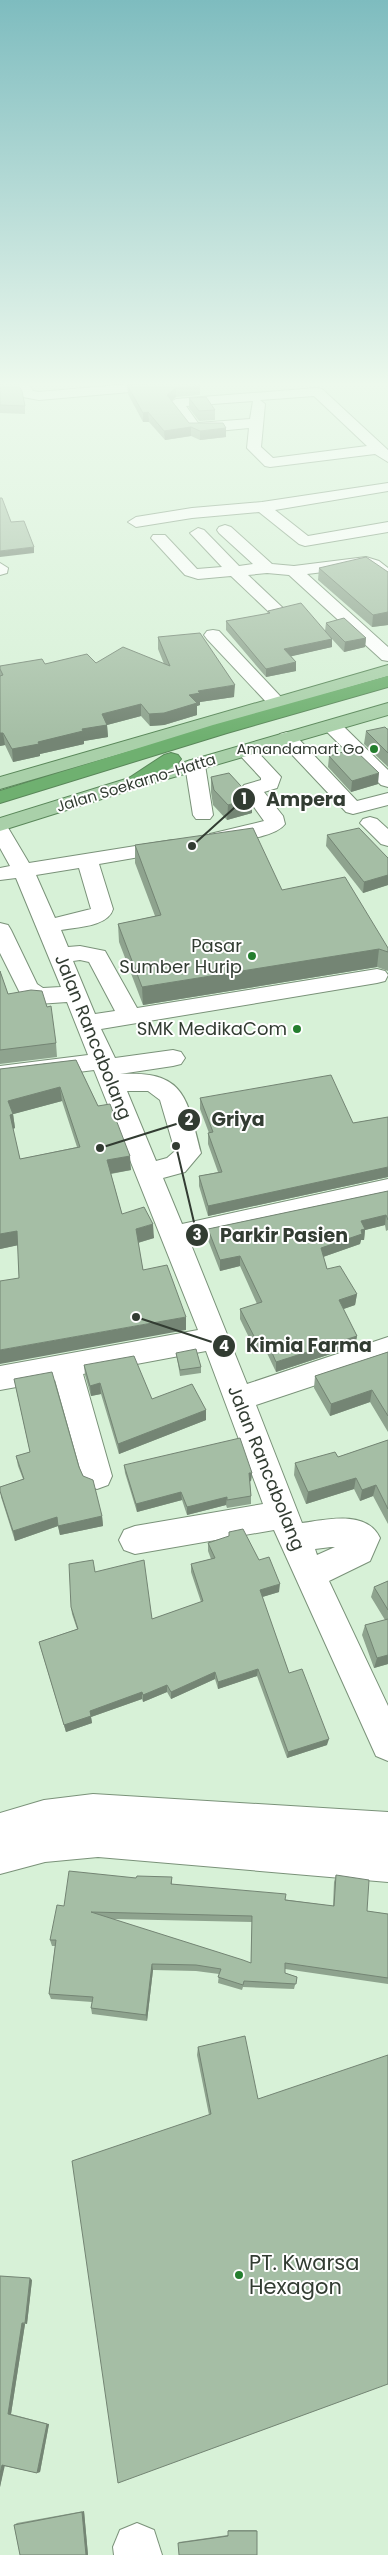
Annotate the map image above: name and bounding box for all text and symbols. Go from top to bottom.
place label: Amandamart Go [236,738,364,759]
marker: Amandamart Go [368,743,380,755]
street label: Jalan Soekarno-Hatta [54,748,218,817]
callout: Ampera [231,782,356,816]
text: Ampera [266,786,346,813]
text: 1 [241,788,247,809]
place label: Pasar Sumber Hurip [119,933,242,979]
street label: Jalan Rancabolang [49,950,138,1123]
marker: Pasar Sumber Hurip [246,950,258,962]
place label: SMK MedikaCom [137,1016,287,1041]
marker: SMK MedikaCom [291,1023,303,1035]
callout: Griya [176,1103,274,1137]
text: Griya [211,1106,265,1133]
text: 2 [185,1109,194,1130]
callout: Parkir Pasien [185,1218,358,1252]
text: Parkir Pasien [220,1222,348,1249]
text: 3 [192,1224,202,1245]
callout: Kimia Farma [211,1329,382,1363]
text: Kimia Farma [246,1332,372,1359]
text: 4 [219,1335,229,1356]
street label: Jalan Rancabolang [222,1381,311,1554]
place label: PT. Kwarsa Hexagon [249,2248,360,2301]
marker: PT. Kwarsa Hexagon [233,2269,245,2281]

